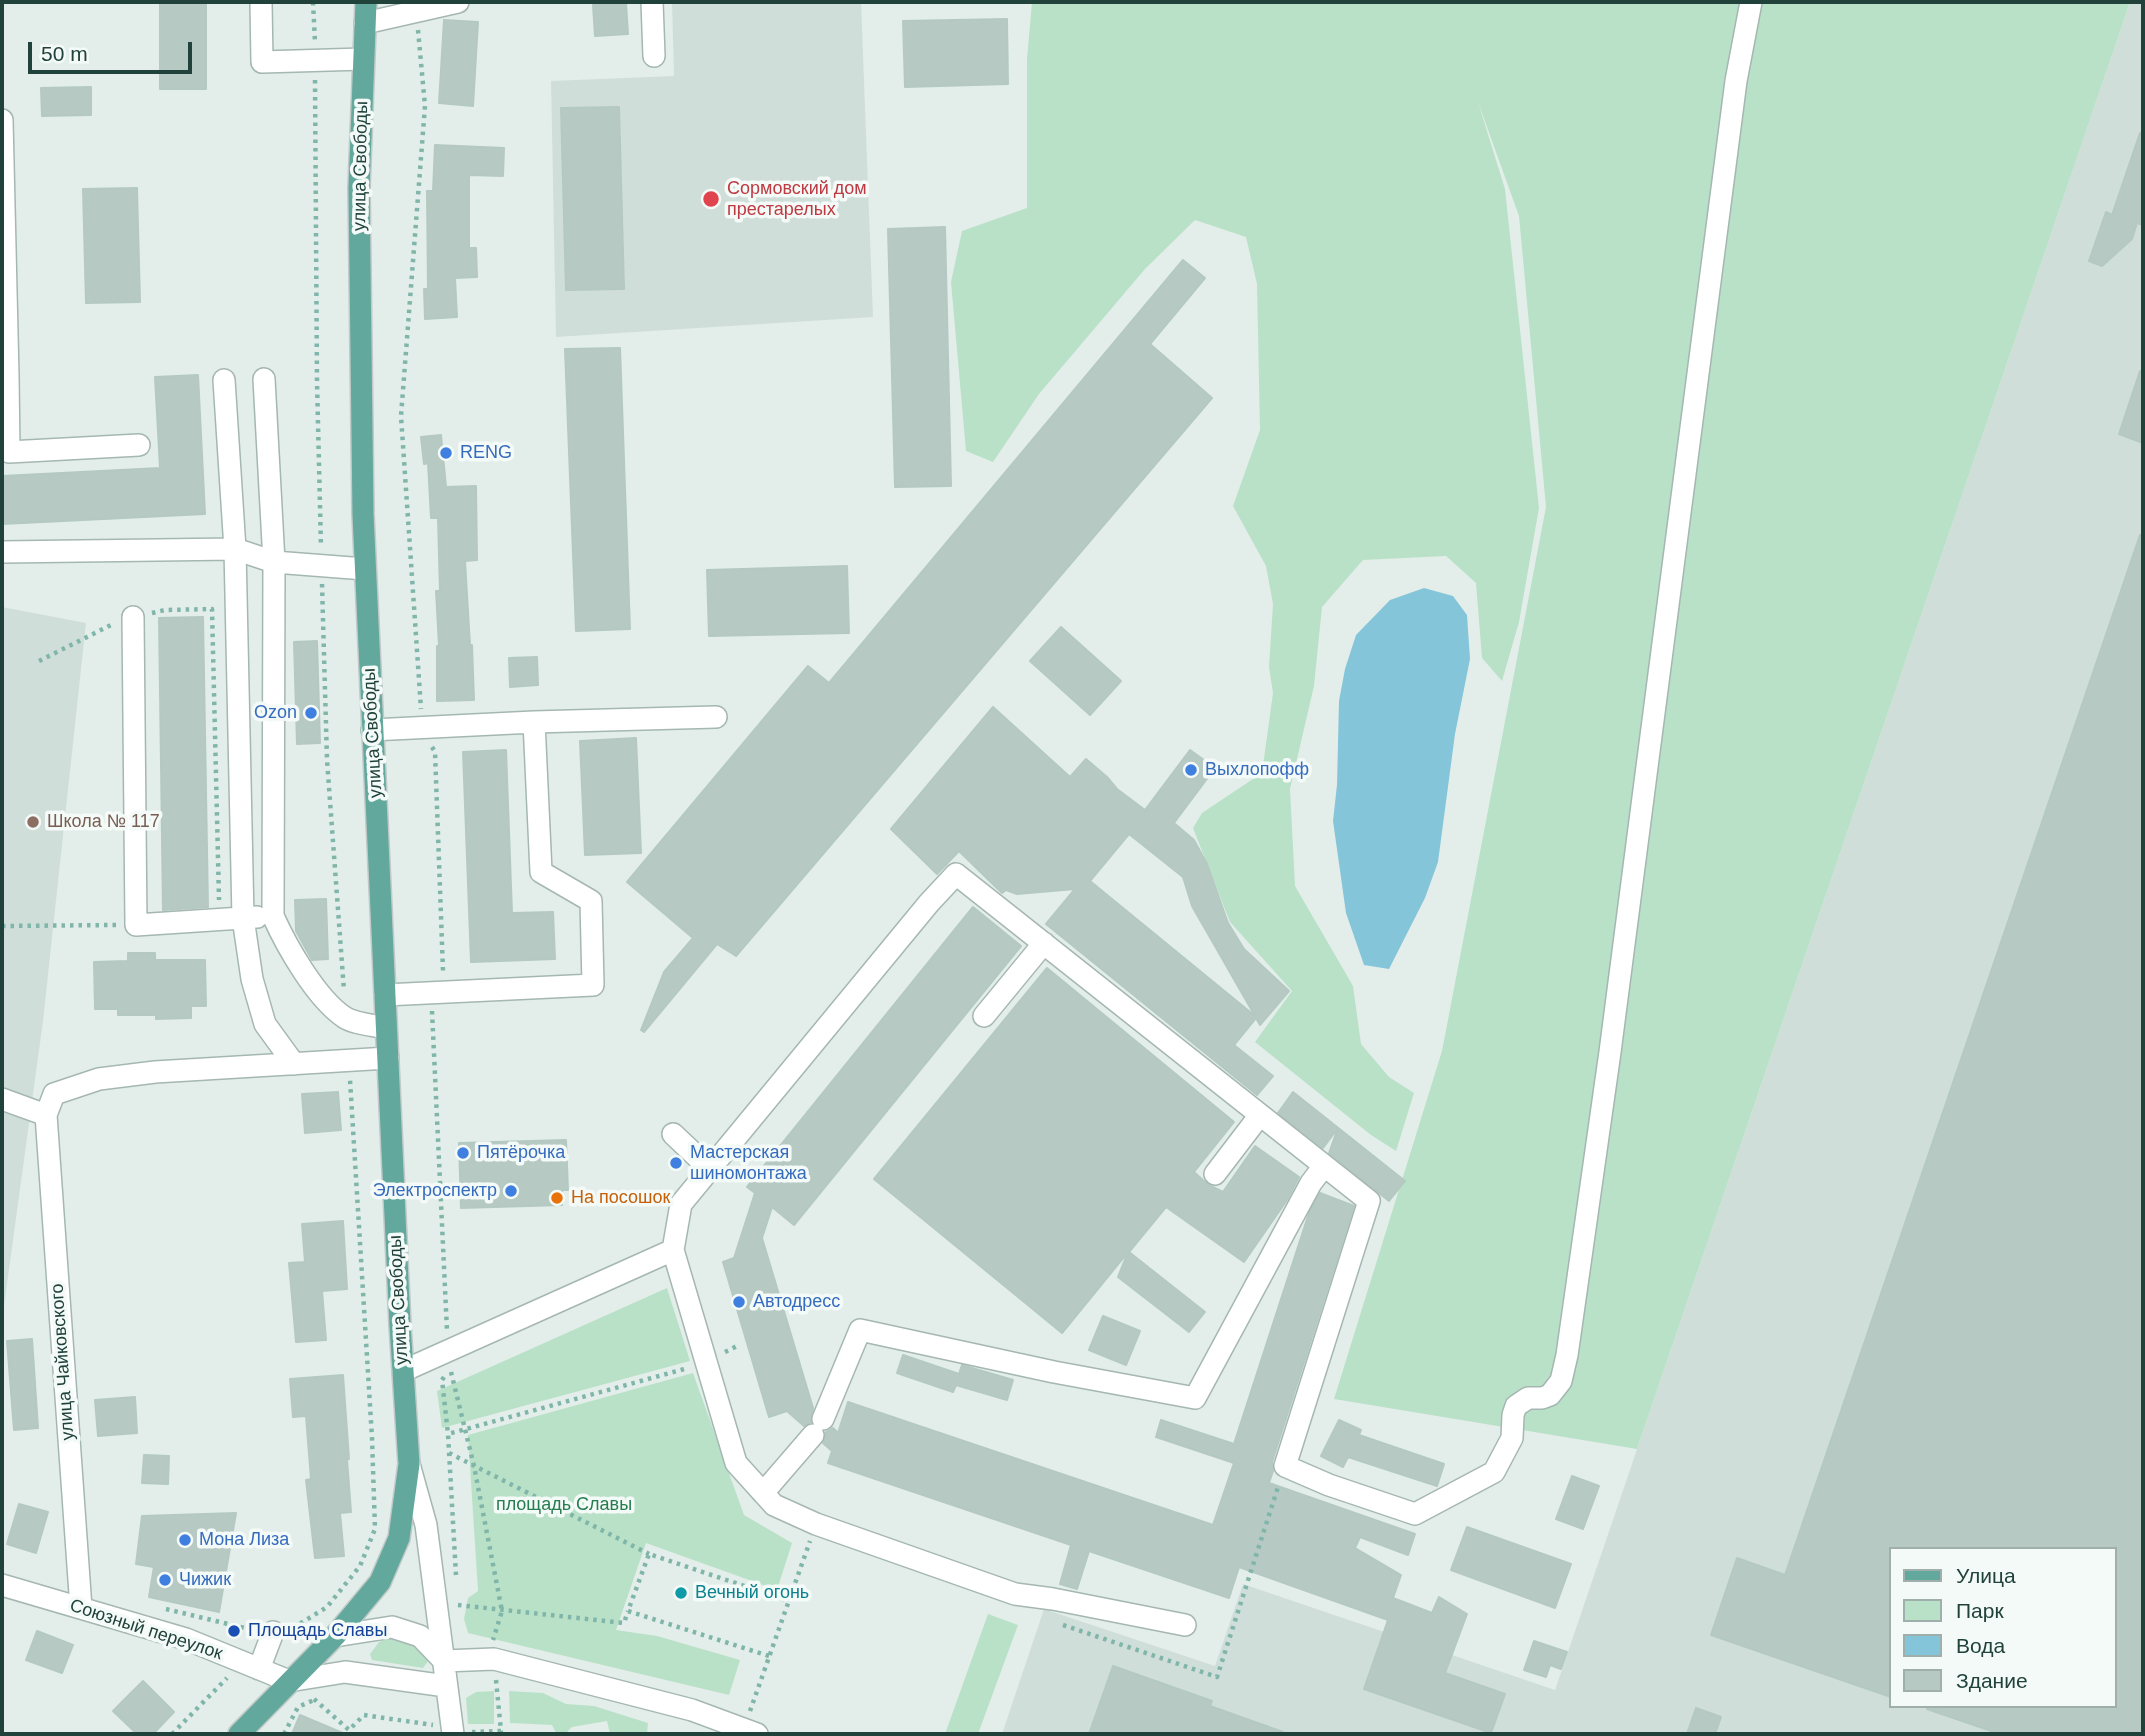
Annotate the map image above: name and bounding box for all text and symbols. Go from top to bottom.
scale bar [32,28,196,72]
text: 50 m [41,42,88,65]
street label: улица Свободы [349,101,373,231]
place label: Сормовский дом престарелых [727,178,867,220]
marker: Сормовский дом престарелых [701,189,721,209]
place label: RENG [460,442,512,464]
marker: RENG [438,445,454,461]
street label: улица Свободы [359,667,387,799]
place label: Ozon [254,702,297,724]
marker: Ozon [303,705,319,721]
place label: Выхлопофф [1205,759,1309,781]
marker: Выхлопофф [1183,762,1199,778]
place label: Школа № 117 [47,811,160,833]
marker: Школа № 117 [25,814,41,830]
place label: Пятёрочка [477,1142,565,1164]
place label: Мастерская шиномонтажа [690,1142,807,1184]
marker: Пятёрочка [455,1145,471,1161]
marker: Мастерская шиномонтажа [668,1155,684,1171]
place label: Электроспектр [373,1180,497,1202]
marker: Электроспектр [503,1183,519,1199]
place label: На посошок [571,1187,670,1209]
marker: На посошок [549,1190,565,1206]
street label: улица Свободы [385,1234,413,1366]
street label: улица Чайковского [47,1283,79,1441]
place label: Автодресс [753,1291,840,1313]
marker: Автодресс [731,1294,747,1310]
park label: площадь Славы [496,1494,632,1516]
place label: Мона Лиза [199,1529,289,1551]
marker: Мона Лиза [177,1532,193,1548]
legend [1890,1547,2117,1708]
text: Улица [1956,1564,2016,1587]
place label: Чижик [179,1569,231,1591]
marker: Чижик [157,1572,173,1588]
place label: Вечный огонь [695,1582,809,1604]
marker: Вечный огонь [673,1585,689,1601]
street label: Союзный переулок [67,1595,225,1665]
text: Парк [1956,1599,2004,1622]
place label: Площадь Славы [248,1620,387,1642]
marker: Площадь Славы [226,1623,242,1639]
text: Вода [1956,1634,2005,1657]
text: Здание [1956,1669,2028,1692]

